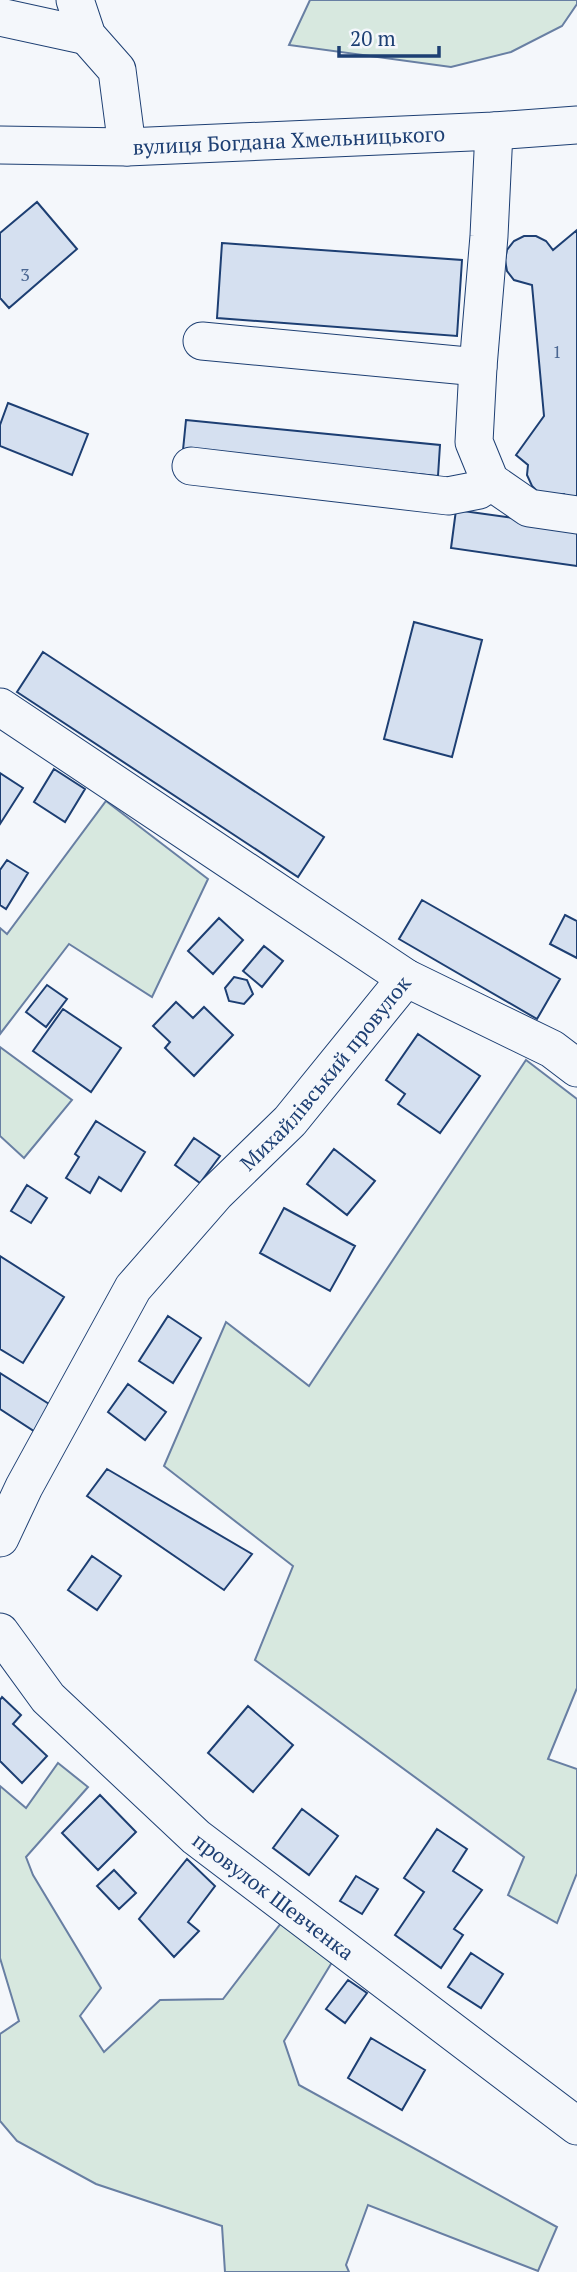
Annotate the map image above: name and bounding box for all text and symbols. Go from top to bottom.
scale bar [339,14,439,58]
text: 20 m [350,24,396,52]
street label: вулиця Богдана Хмельницького [132,119,446,161]
house number: 3 [20,262,30,286]
house number: 1 [552,339,562,363]
street label: Михайлівський провулок [234,969,417,1176]
street label: провулок Шевченка [187,1826,360,1966]

